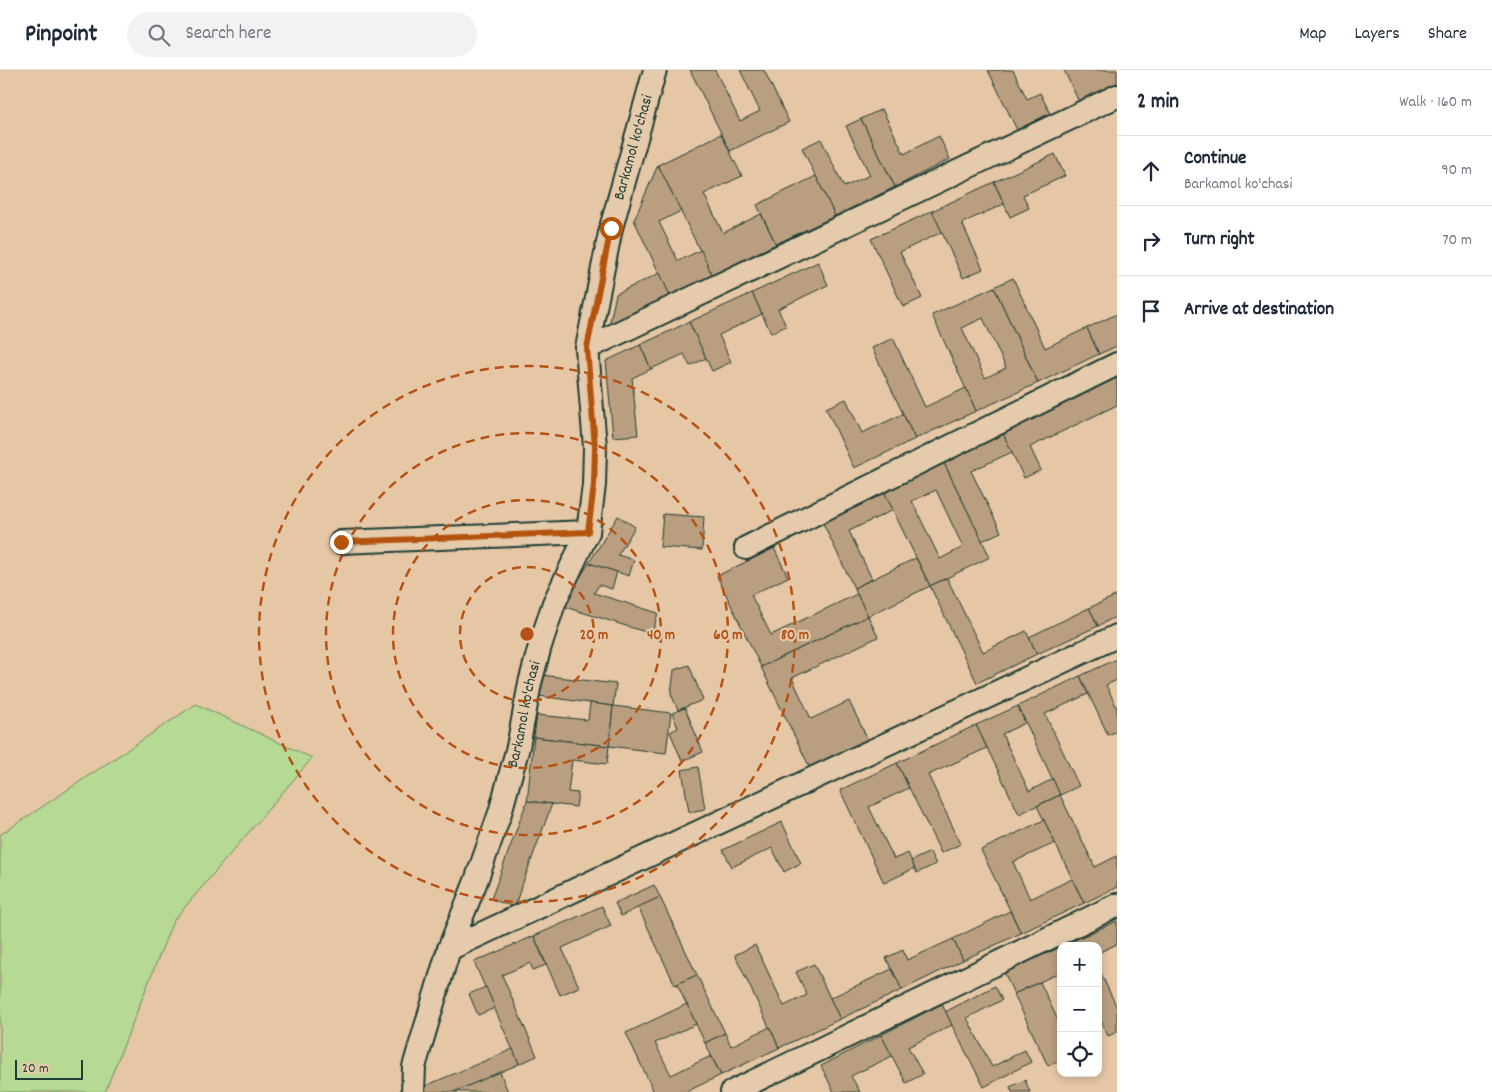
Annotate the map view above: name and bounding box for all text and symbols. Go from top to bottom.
search box [127,12,477,57]
text: Pinpoint [25,18,97,52]
icon: search [145,21,173,49]
text: Search here [185,21,271,48]
text: Map [1299,22,1326,47]
text: Layers [1354,22,1400,47]
text: Share [1428,22,1467,47]
text: 2 min [1137,88,1179,118]
text: Walk · 160 m [1399,91,1472,114]
street label: Barkamol ko'chasi [608,92,659,203]
text: Continue [1184,146,1246,173]
icon: ahead [1137,157,1165,185]
text: 90 m [1441,159,1472,182]
text: Barkamol ko'chasi [1184,173,1292,196]
route start [600,217,623,240]
icon: right [1137,227,1165,255]
text: Turn right [1184,227,1255,254]
text: 70 m [1442,229,1472,252]
icon: arrive [1137,297,1165,325]
text: Arrive at destination [1184,297,1334,324]
route end [330,531,353,554]
centre of rings [518,625,536,643]
text: 20 m [580,625,608,647]
text: 40 m [647,625,675,647]
text: 60 m [713,625,743,647]
text: 80 m [781,625,809,647]
street label: Barkamol ko'chasi [501,658,547,770]
map controls [1057,942,1102,1077]
button: + [1057,942,1102,987]
button: − [1057,987,1102,1032]
button: locate [1057,1032,1102,1077]
scale bar [15,1057,82,1080]
text: 20 m [22,1059,49,1079]

